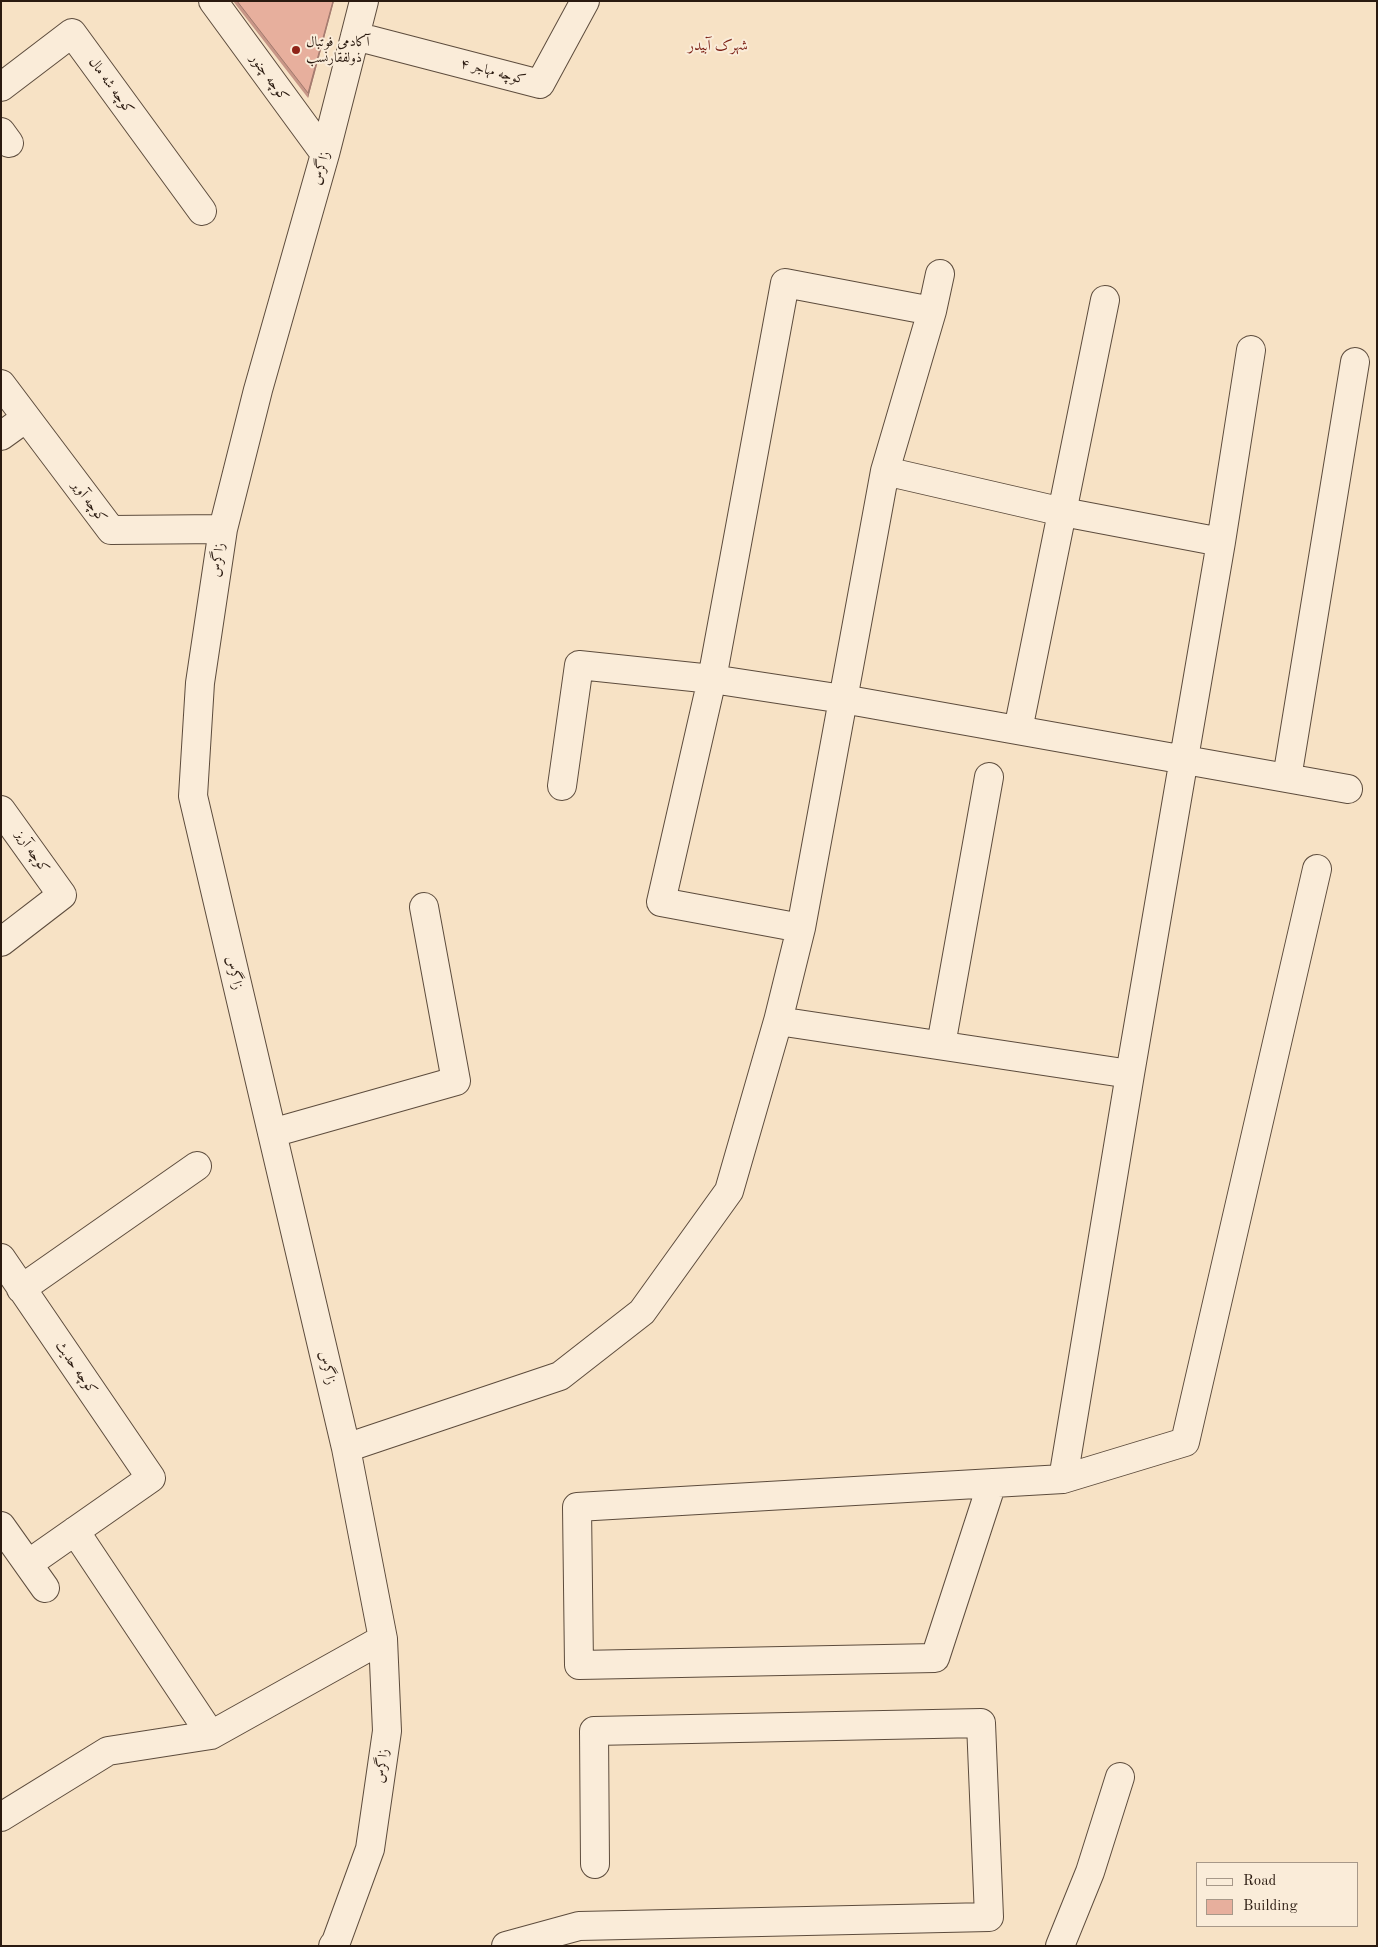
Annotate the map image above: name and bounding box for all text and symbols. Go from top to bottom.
place label: آکادمی فوتبال ذولفقارنسب [306,34,370,66]
district label: شهرک آبیدر [688,37,748,55]
marker: آکادمی فوتبال ذولفقارنسب [290,44,302,56]
street label: کوچه چنور [246,51,292,105]
street label: کوچه شه مال [85,54,137,118]
street label: کوچه مهاجر ۴ [459,55,527,89]
street label: زاگرس [308,149,334,187]
street label: کوچه آویر [68,478,110,526]
street label: زاگرس [207,542,229,578]
street label: کوچه آریز [11,827,53,877]
street label: زاگرس [222,954,246,992]
street label: کوچه حدیث [51,1338,101,1398]
street label: زاگرس [315,1349,339,1387]
street label: زاگرس [371,1748,393,1784]
legend [1196,1862,1358,1927]
text: Road [1243,1874,1276,1889]
text: Building [1243,1899,1298,1914]

